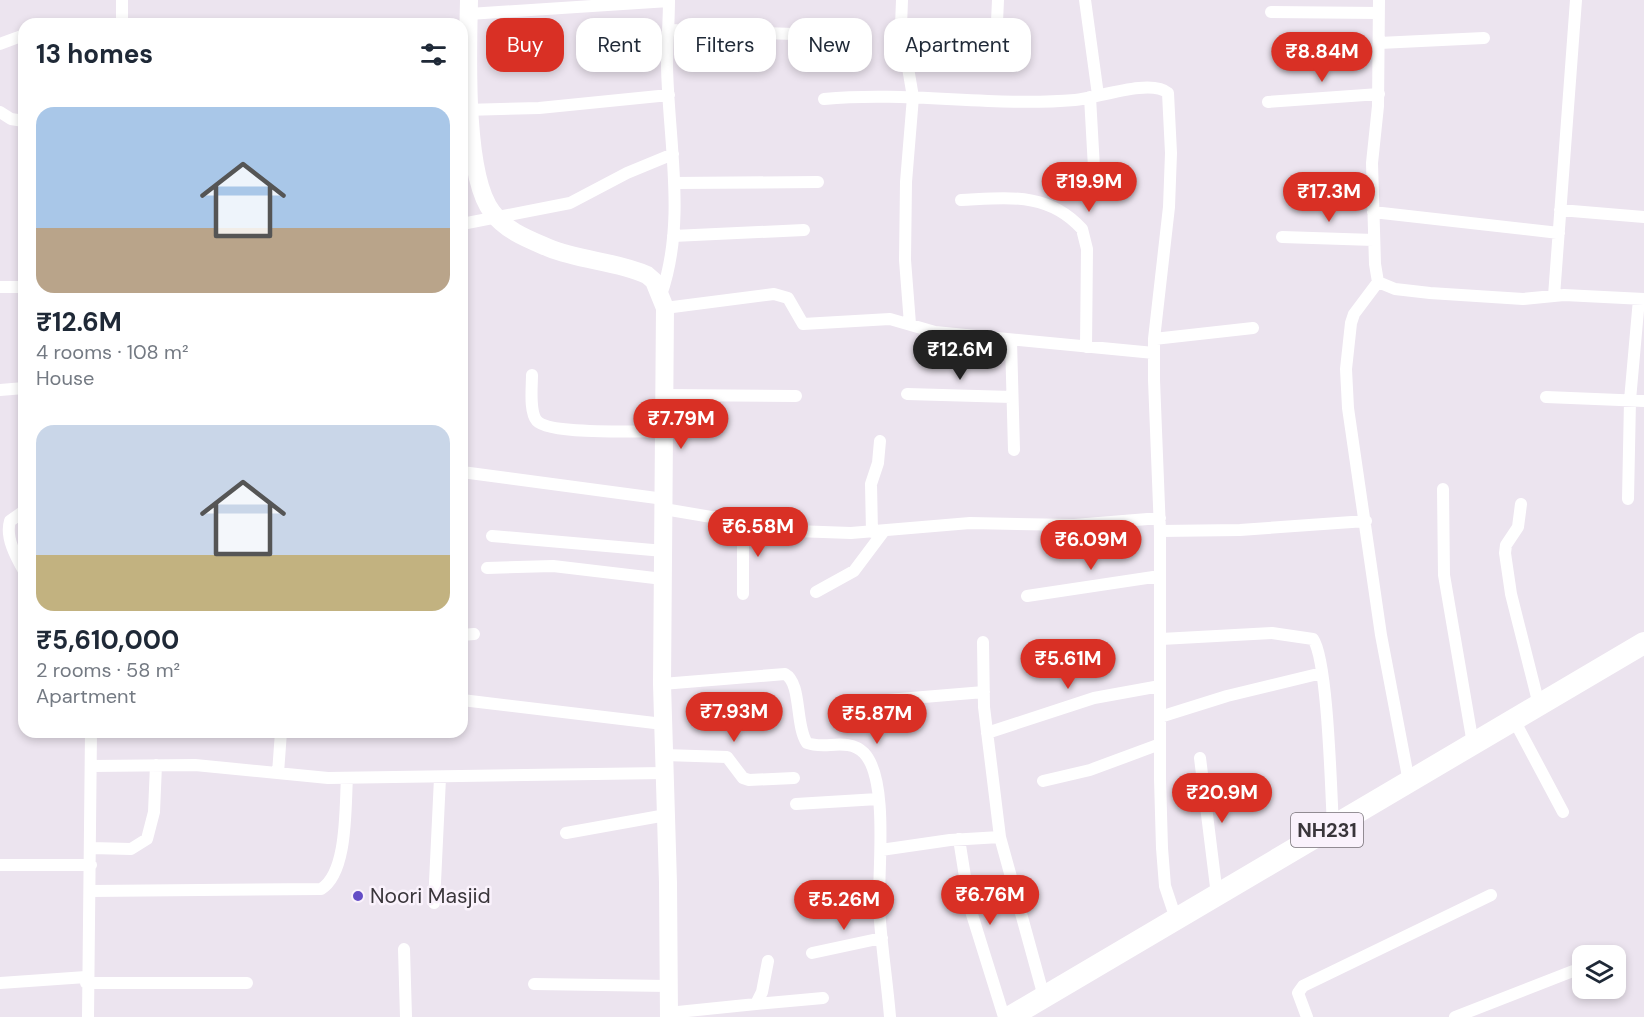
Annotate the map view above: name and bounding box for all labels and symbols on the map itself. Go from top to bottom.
pin: ₹8.84M [1273,32,1371,83]
pin: ₹19.9M [1040,162,1138,213]
pin: ₹17.3M [1280,172,1378,223]
pin: ₹12.6M [911,330,1009,381]
pin: ₹7.79M [632,399,730,450]
pin: ₹6.58M [709,507,807,558]
pin: ₹6.09M [1042,520,1140,571]
pin: ₹5.61M [1019,639,1117,690]
pin: ₹7.93M [685,692,783,743]
pin: ₹5.87M [828,694,926,745]
pin: ₹20.9M [1173,773,1271,824]
road number: NH231 [1291,813,1363,847]
pin: ₹6.76M [941,875,1039,926]
pin: ₹5.26M [795,880,893,931]
place label: Noori Masjid [370,882,491,910]
marker: Noori Masjid [351,889,365,903]

